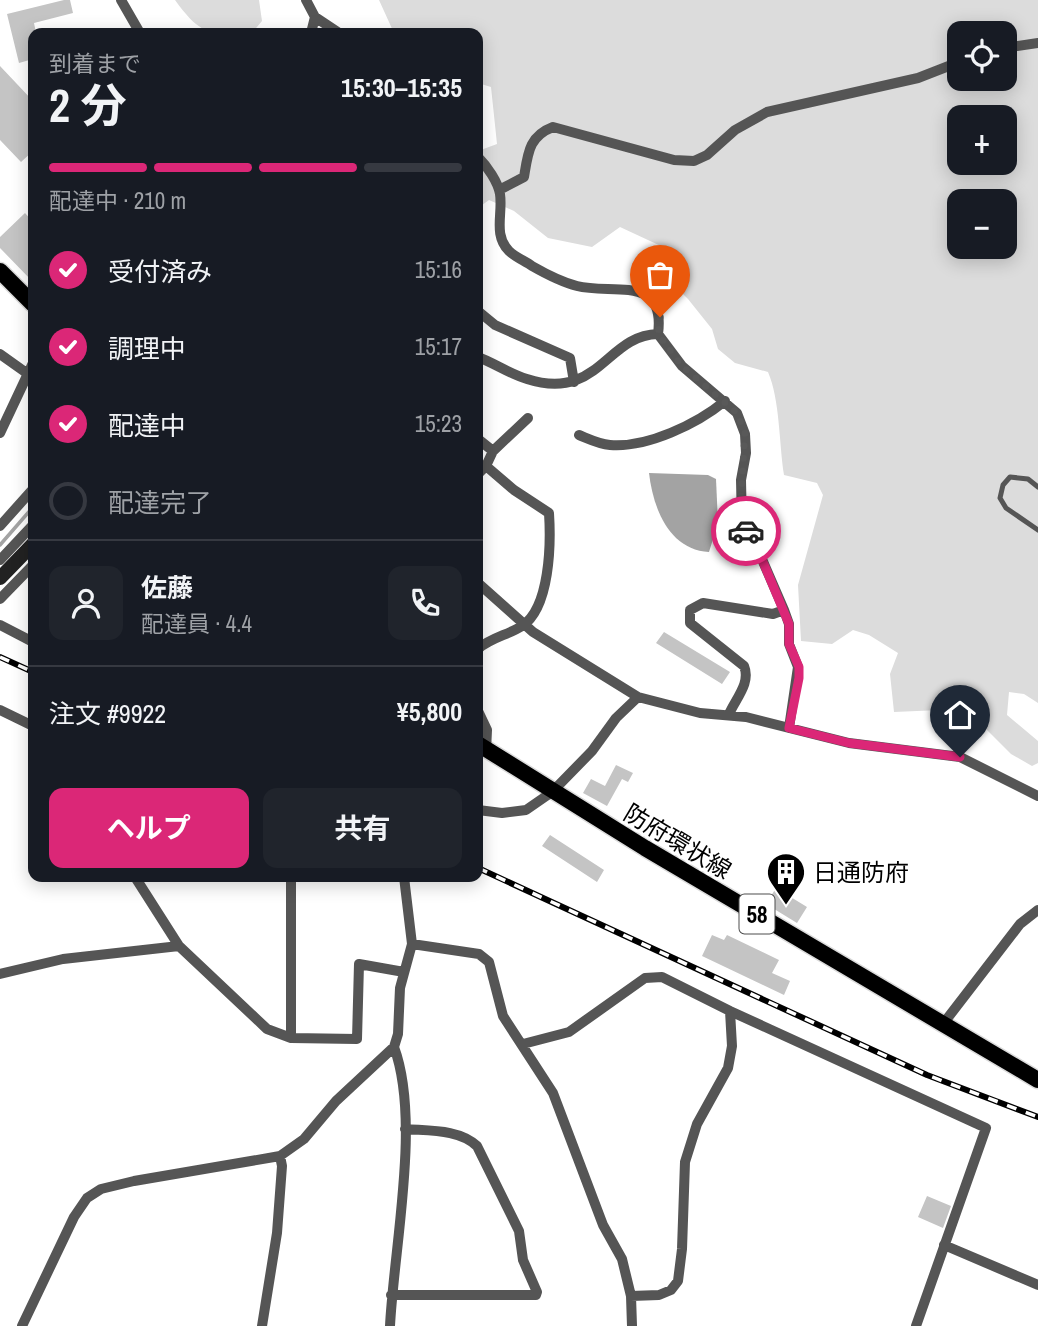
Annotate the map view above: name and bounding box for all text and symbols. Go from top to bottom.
map controls [947,21,1017,259]
button: locate [947,21,1017,91]
text: 到着まで [49,48,141,79]
text: 15:30–15:35 [341,70,462,105]
text: 2 分 [49,74,126,136]
button: + [947,105,1017,175]
text: 配達中 · 210 m [49,185,186,216]
button: − [947,189,1017,259]
pin [630,245,690,317]
icon: check [49,251,87,289]
text: 受付済み [108,254,212,289]
text: 15:16 [415,254,462,285]
icon: bag [641,256,679,294]
icon: check [49,328,87,366]
text: 調理中 [108,331,186,366]
text: 15:17 [415,331,462,362]
icon: check [49,405,87,443]
text: 配達中 [108,408,186,443]
text: 15:23 [415,408,462,439]
text: 配達完了 [108,485,212,520]
courier [711,496,781,566]
icon: car [727,512,765,550]
button: person [49,566,123,640]
button: phone [388,566,462,640]
text: 佐藤 [141,570,193,605]
text: 配達員 · 4.4 [141,608,252,639]
pin [930,685,990,757]
text: ¥5,800 [397,694,462,729]
text: 注文 #9922 [49,696,166,731]
icon: home [941,696,979,734]
button: ヘルプ [49,788,249,868]
button: 共有 [263,788,462,868]
street label: 防府環状線 [618,796,738,886]
building icon: 日通防府 [765,851,807,906]
place label: 日通防府 [813,856,909,888]
road number: 58 [740,894,774,934]

